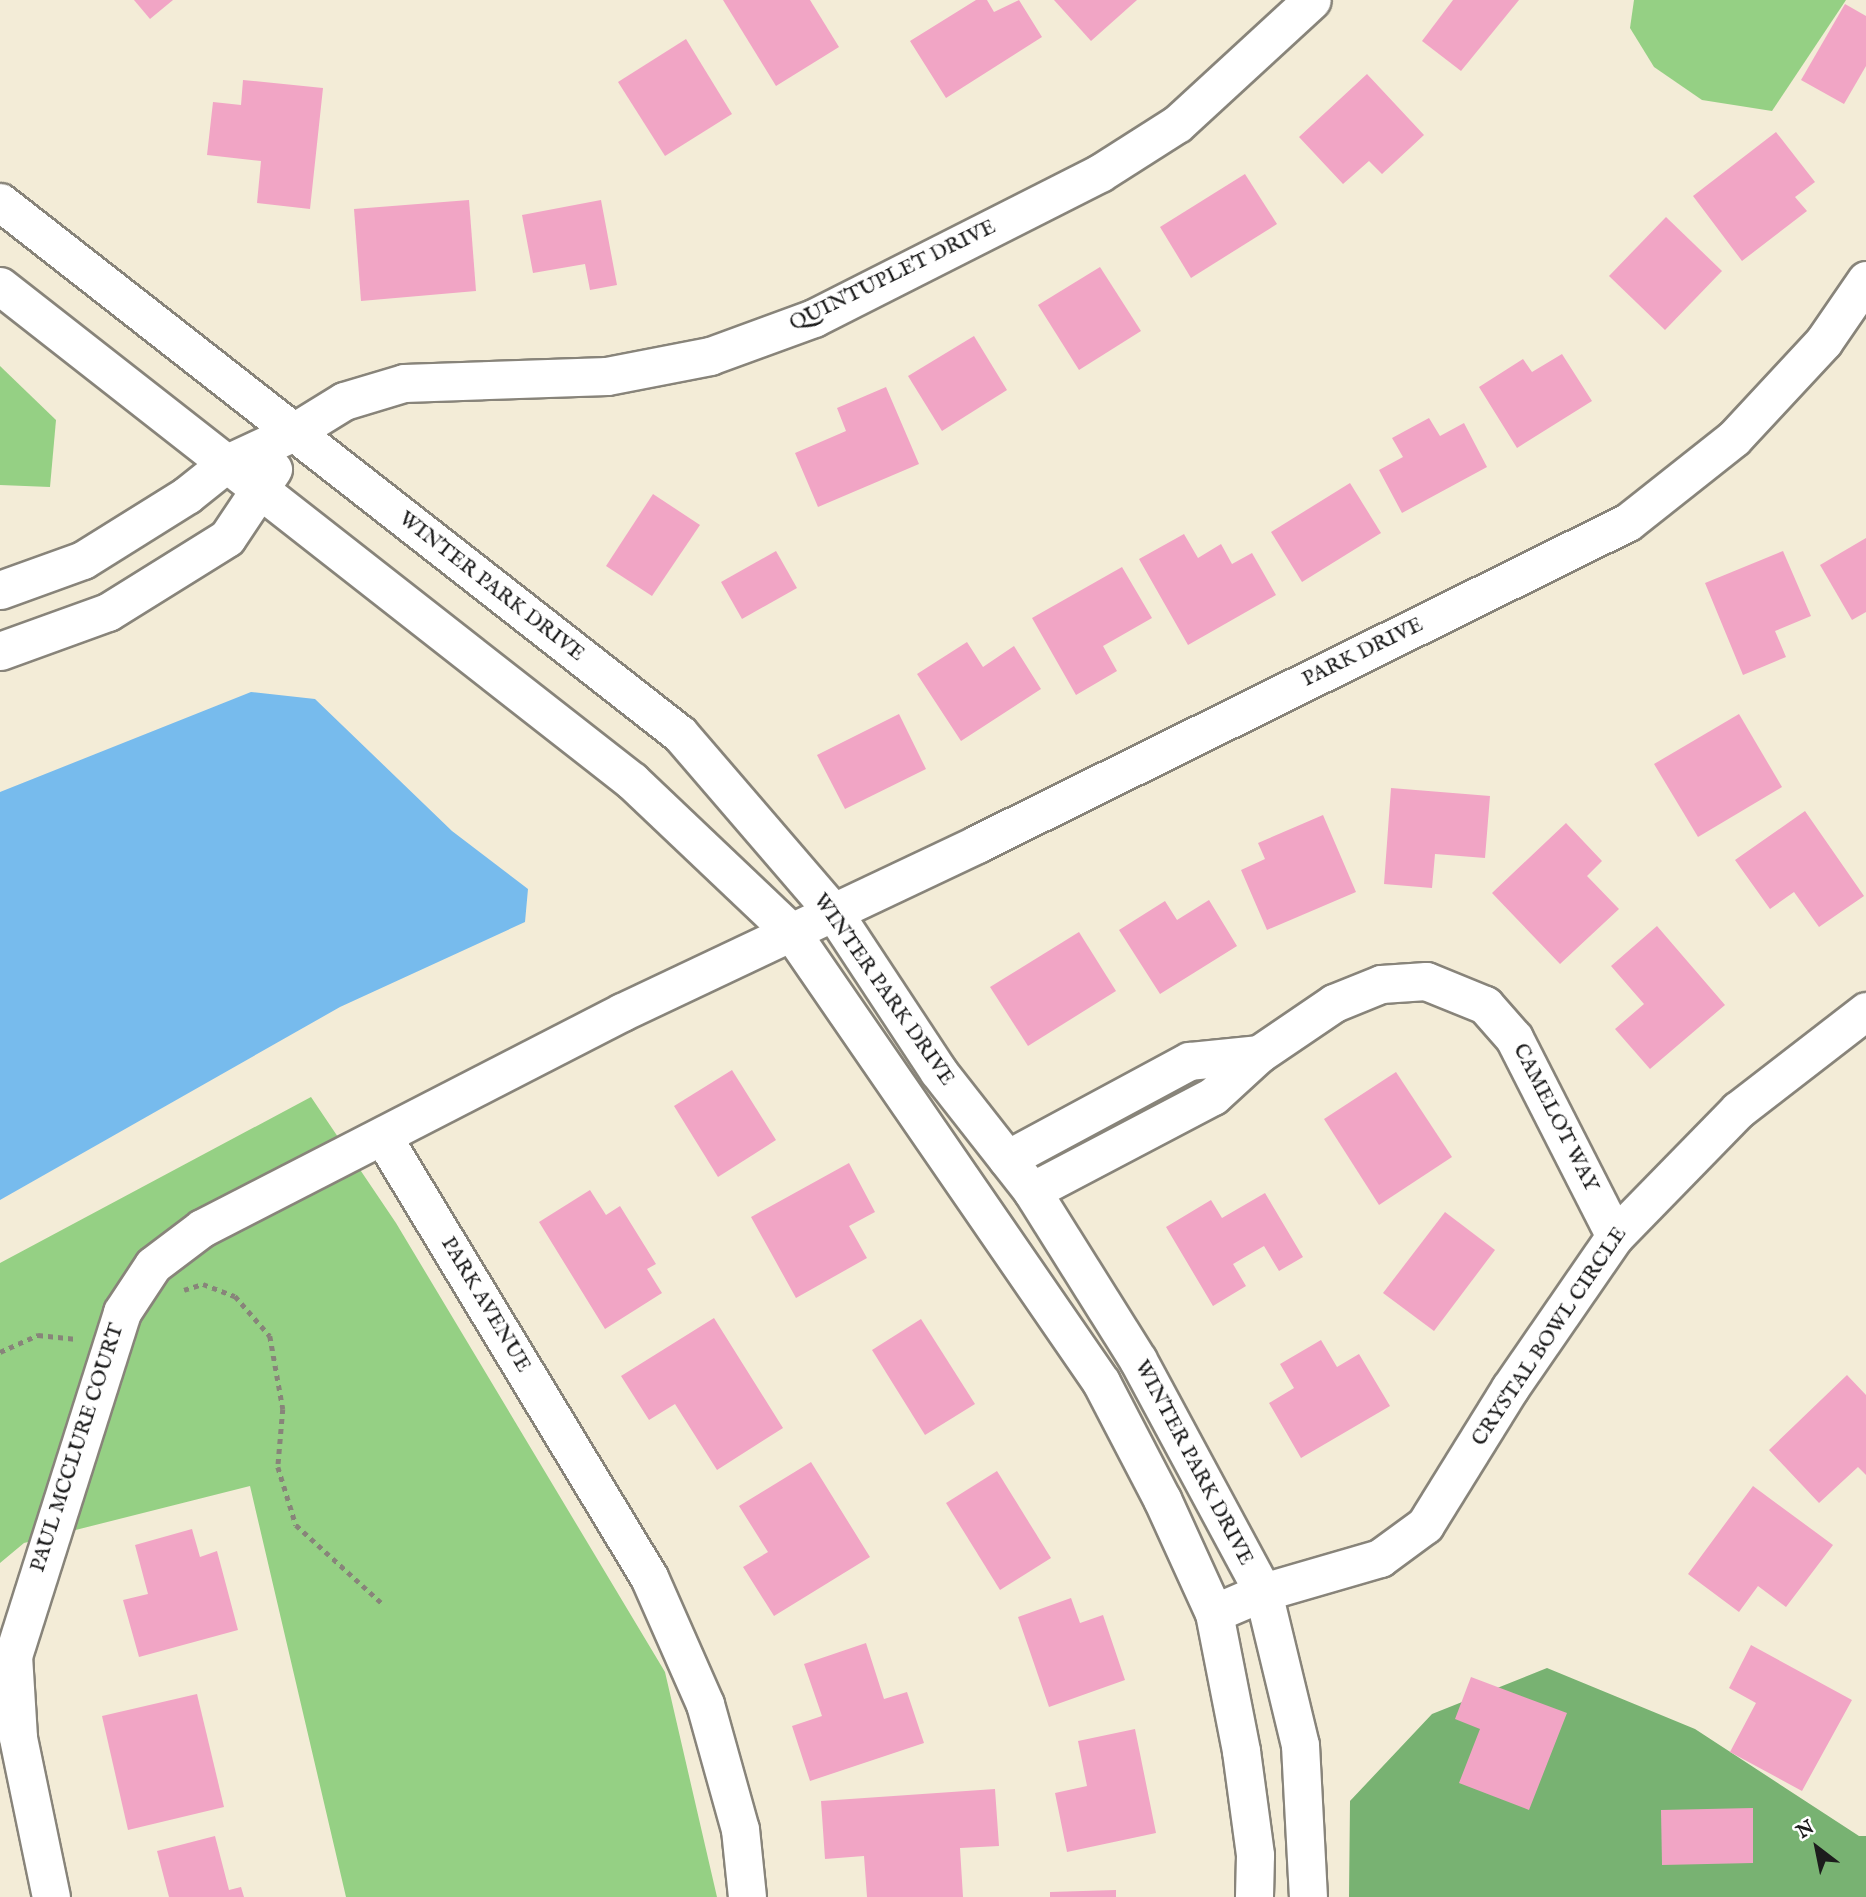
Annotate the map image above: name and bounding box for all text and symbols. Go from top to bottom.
street label: QUINTUPLET DRIVE [786,215,1000,337]
street label: WINTER PARK DRIVE [393,507,589,667]
street label: PARK DRIVE [1299,613,1427,693]
street label: WINTER PARK DRIVE [807,889,959,1091]
street label: CAMELOT WAY [1507,1040,1603,1196]
street label: CRYSTAL BOWL CIRCLE [1467,1223,1633,1451]
street label: PARK AVENUE [435,1233,535,1377]
street label: PAUL MCCLURE COURT [26,1321,130,1575]
street label: WINTER PARK DRIVE [1128,1356,1258,1570]
north arrow [1782,1813,1852,1883]
text: N [1793,1816,1819,1845]

